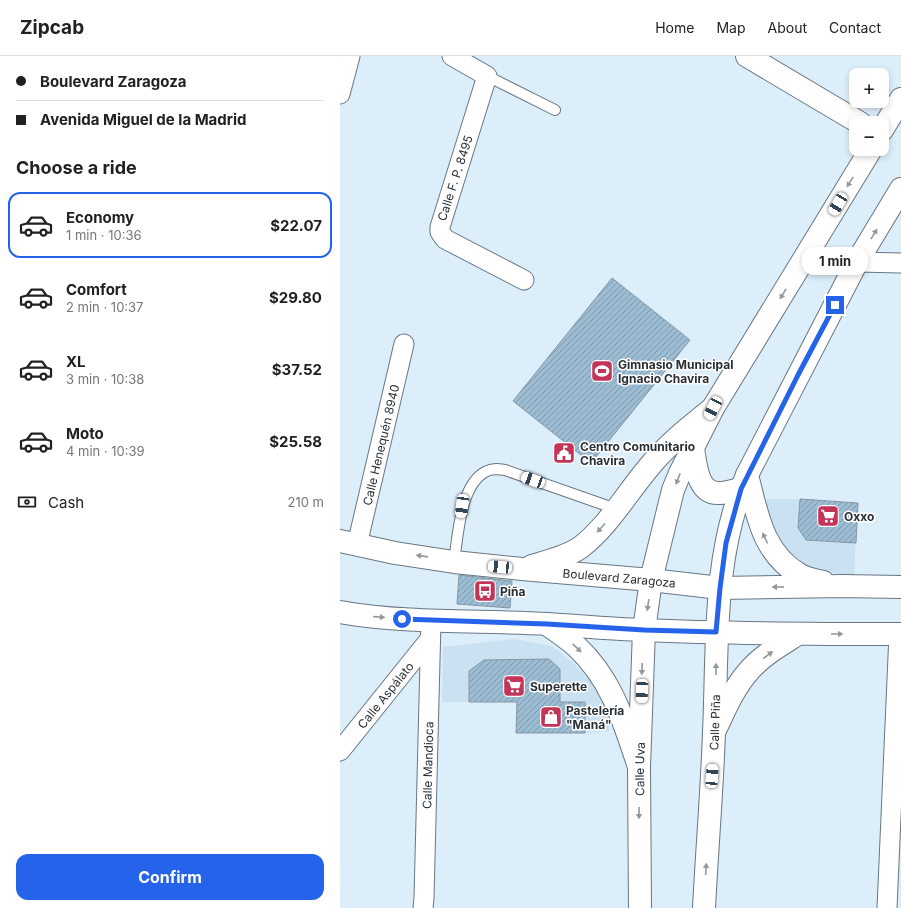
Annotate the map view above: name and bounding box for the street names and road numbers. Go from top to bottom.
street label: Calle F. P. 8495 [434,133,476,223]
street label: Calle Henequén 8940 [359,383,402,507]
street label: Boulevard Zaragoza [562,565,677,590]
street label: Calle Aspálato [354,659,416,731]
street label: Calle Piña [706,694,723,751]
street label: Calle Mandioca [419,721,436,809]
street label: Calle Uva [631,742,647,796]

